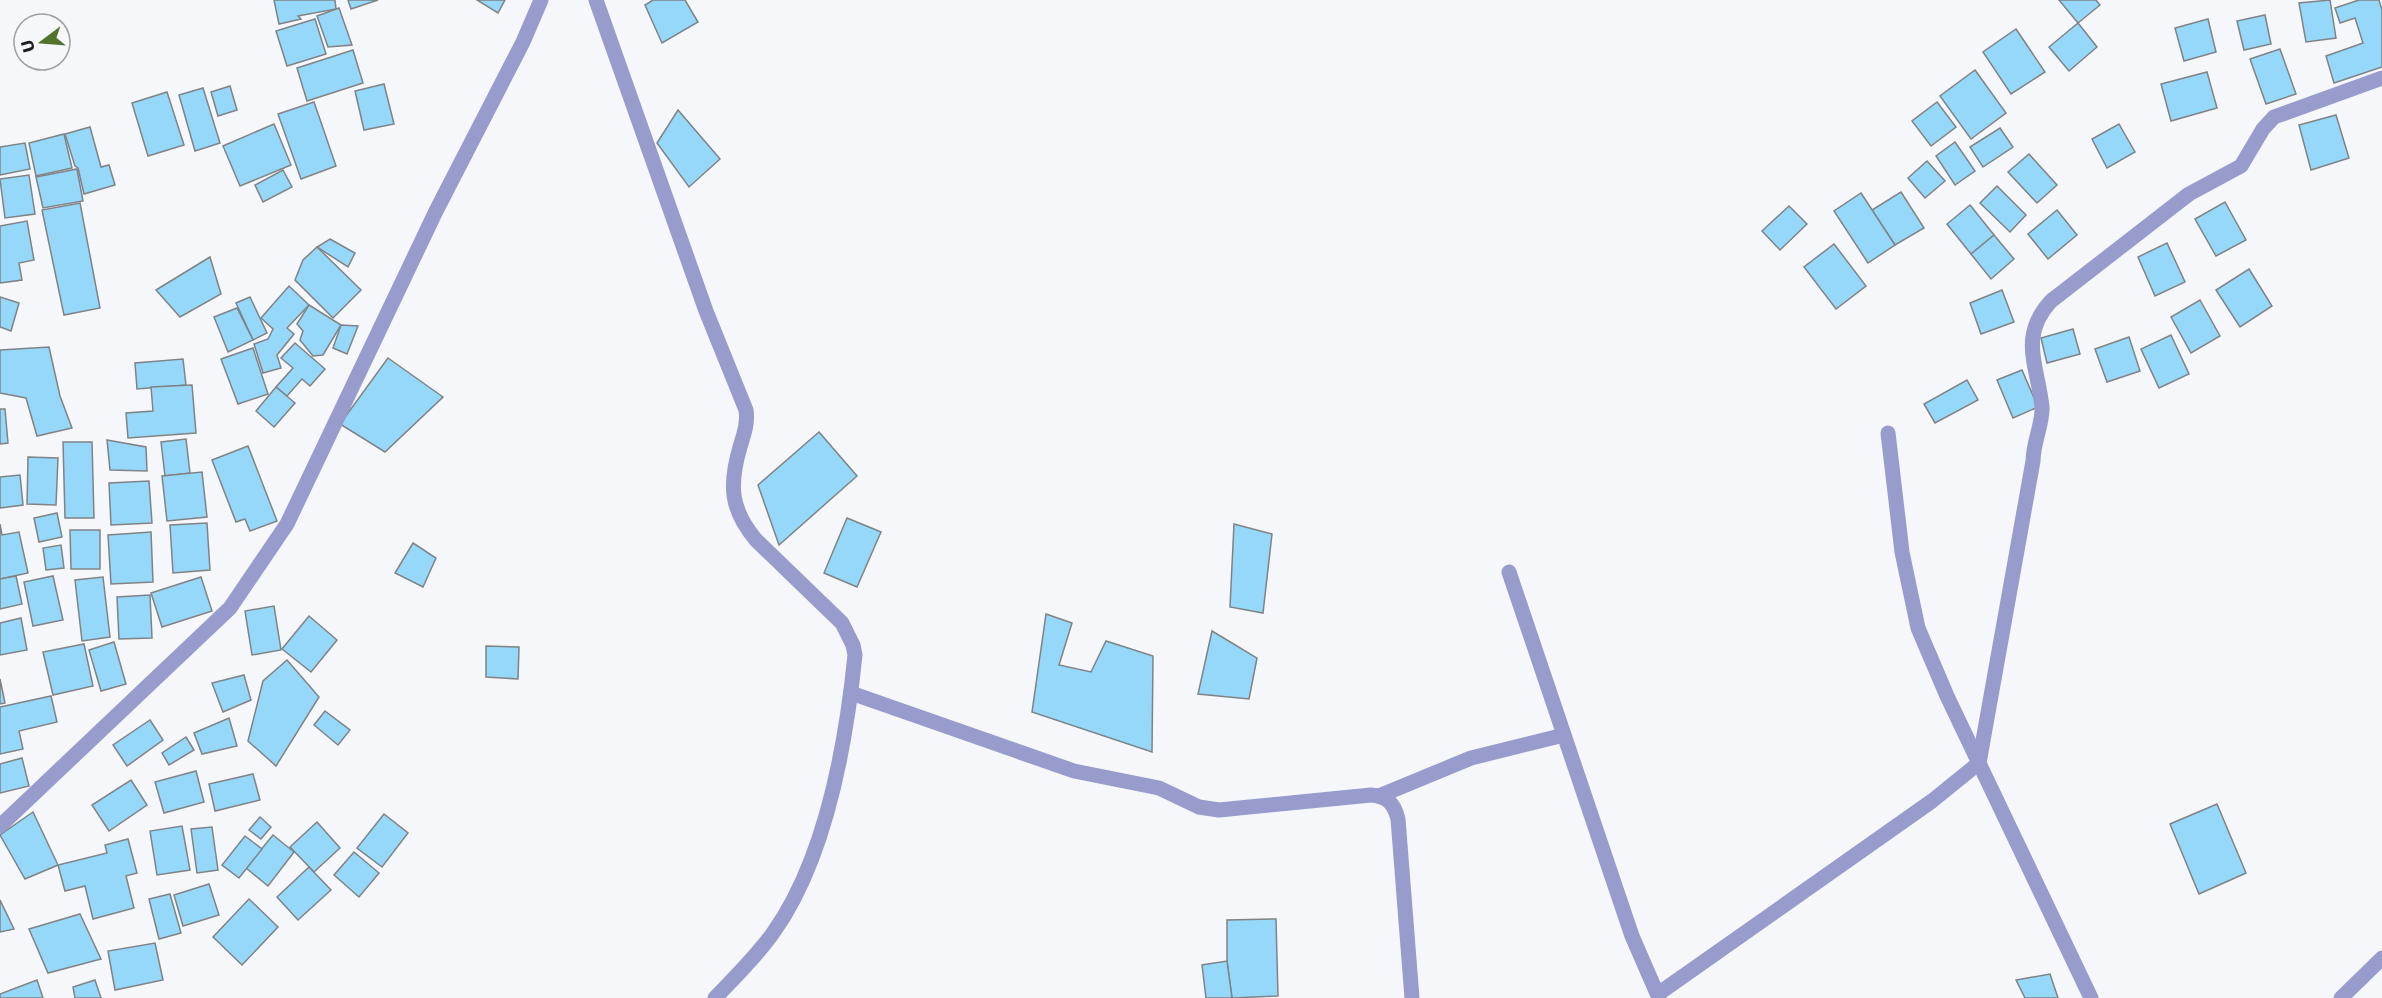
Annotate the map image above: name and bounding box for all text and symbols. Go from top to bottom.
north arrow [12,12,72,72]
text: U [17,37,39,55]

